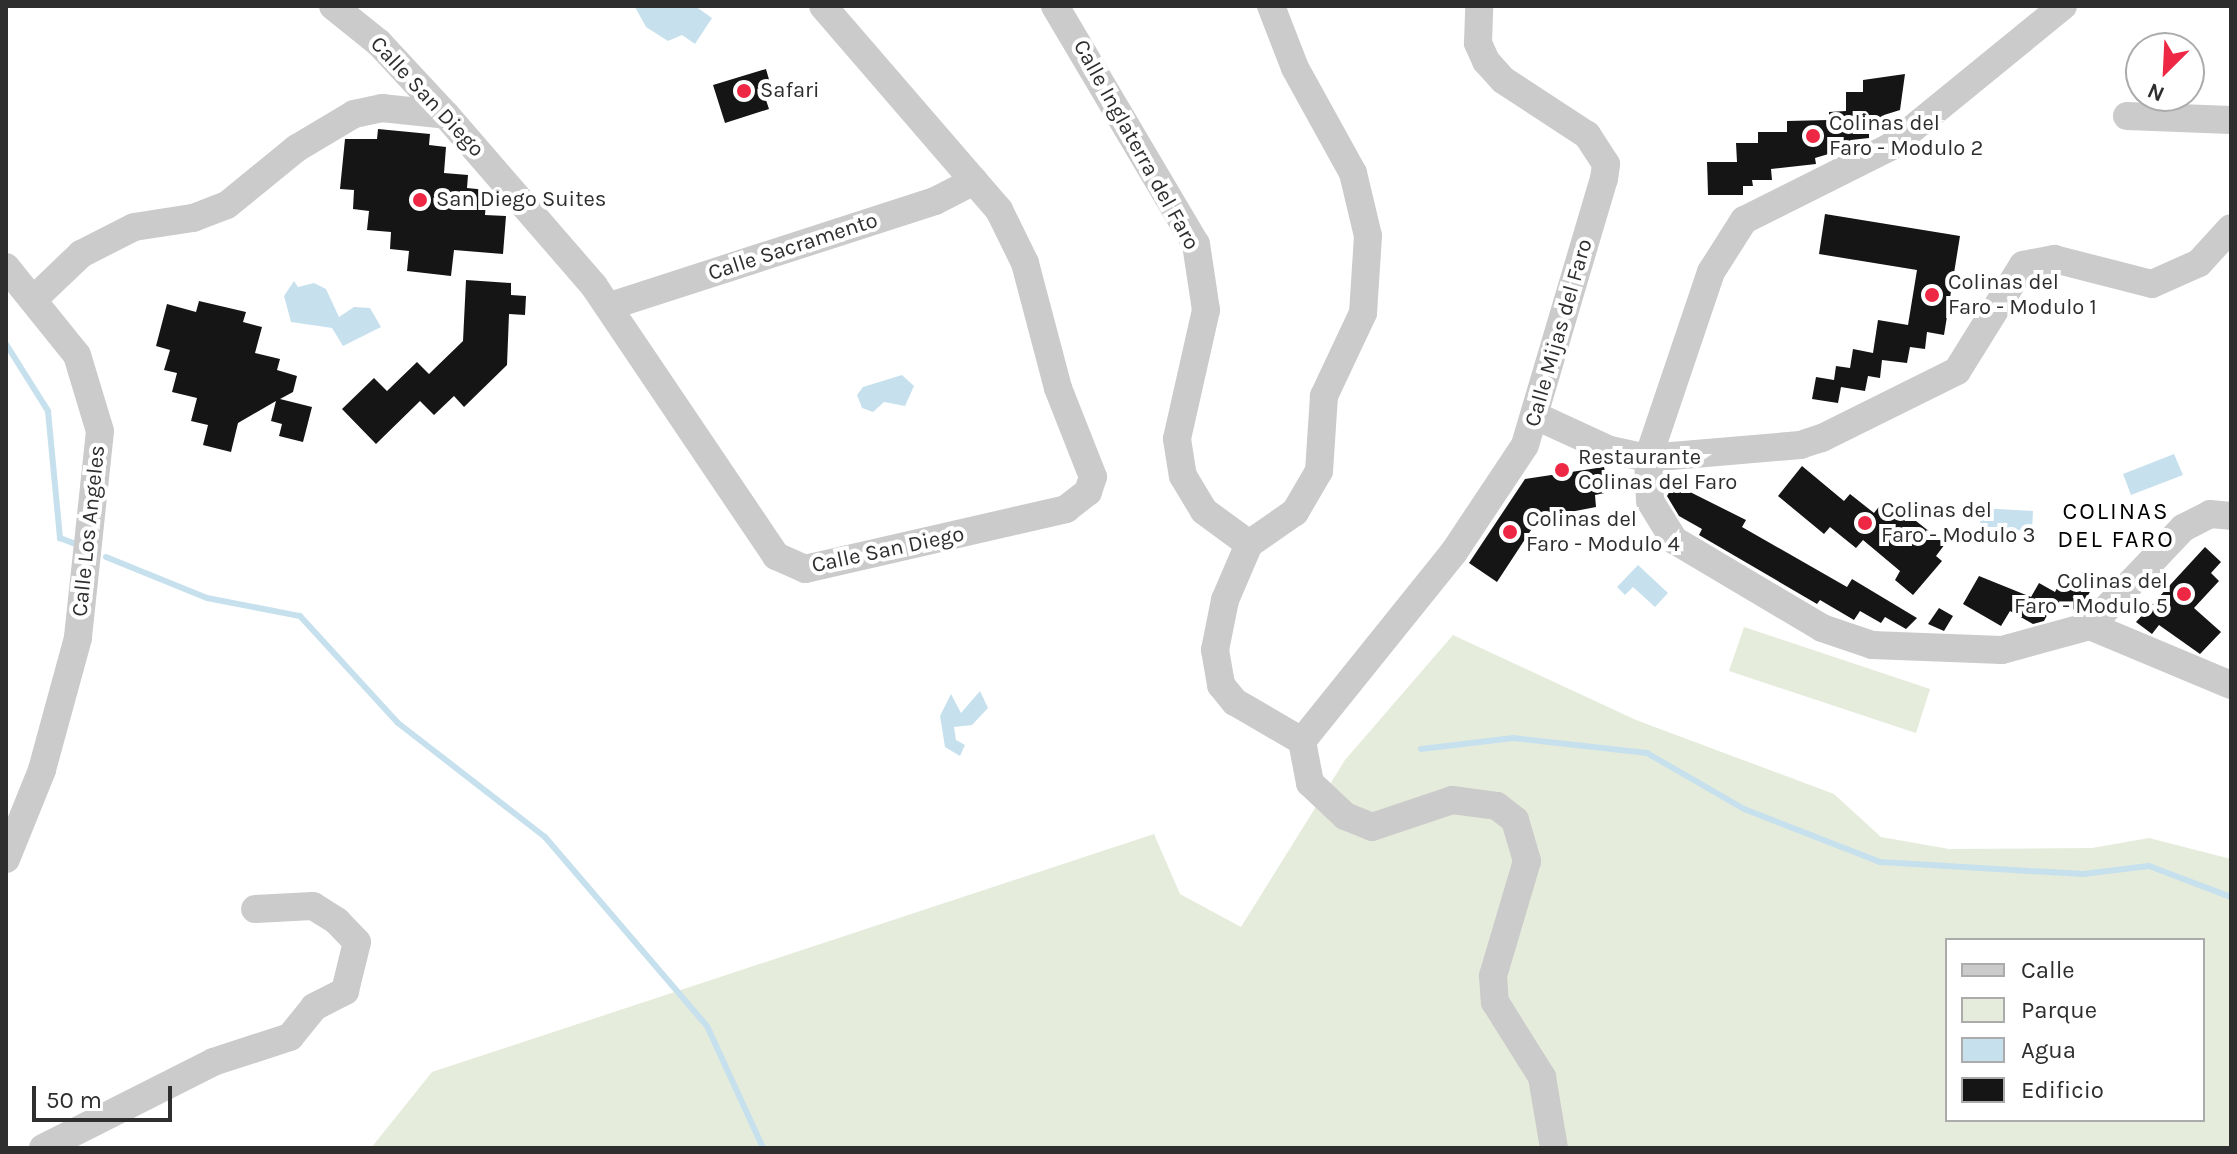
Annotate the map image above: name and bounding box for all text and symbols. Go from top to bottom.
street label: Calle San Diego [364,31,490,163]
north arrow [2125,32,2205,112]
street label: Calle Inglaterra del Faro [1067,35,1205,255]
text: N [2144,77,2169,107]
place label: Safari [760,78,820,104]
marker: Safari [735,82,753,100]
place label: Colinas del Faro - Modulo 2 [1829,110,1983,162]
marker: Colinas del Faro - Modulo 2 [1804,127,1822,145]
place label: San Diego Suites [436,187,606,213]
marker: San Diego Suites [411,191,429,209]
street label: Calle Sacramento [705,207,881,287]
street label: Calle Mijas del Faro [1520,236,1598,430]
place label: Colinas del Faro - Modulo 1 [1948,269,2097,320]
marker: Colinas del Faro - Modulo 1 [1923,286,1941,304]
street label: Calle Los Angeles [67,444,111,618]
place label: Restaurante Colinas del Faro [1578,444,1737,496]
marker: Restaurante Colinas del Faro [1553,461,1571,479]
place label: Colinas del Faro - Modulo 3 [1881,497,2036,548]
district label: COLINAS DEL FARO [2057,498,2175,554]
place label: Colinas del Faro - Modulo 4 [1526,506,1680,558]
marker: Colinas del Faro - Modulo 3 [1856,514,1874,532]
street label: Calle San Diego [809,521,967,579]
marker: Colinas del Faro - Modulo 4 [1501,523,1519,541]
place label: Colinas del Faro - Modulo 5 [2014,568,2168,620]
marker: Colinas del Faro - Modulo 5 [2175,585,2193,603]
legend [1945,938,2205,1122]
text: Calle [2021,956,2075,984]
text: Parque [2021,996,2097,1024]
text: Agua [2021,1036,2076,1064]
scale bar [36,1070,176,1120]
text: Edificio [2021,1076,2104,1104]
text: 50 m [46,1086,102,1114]

